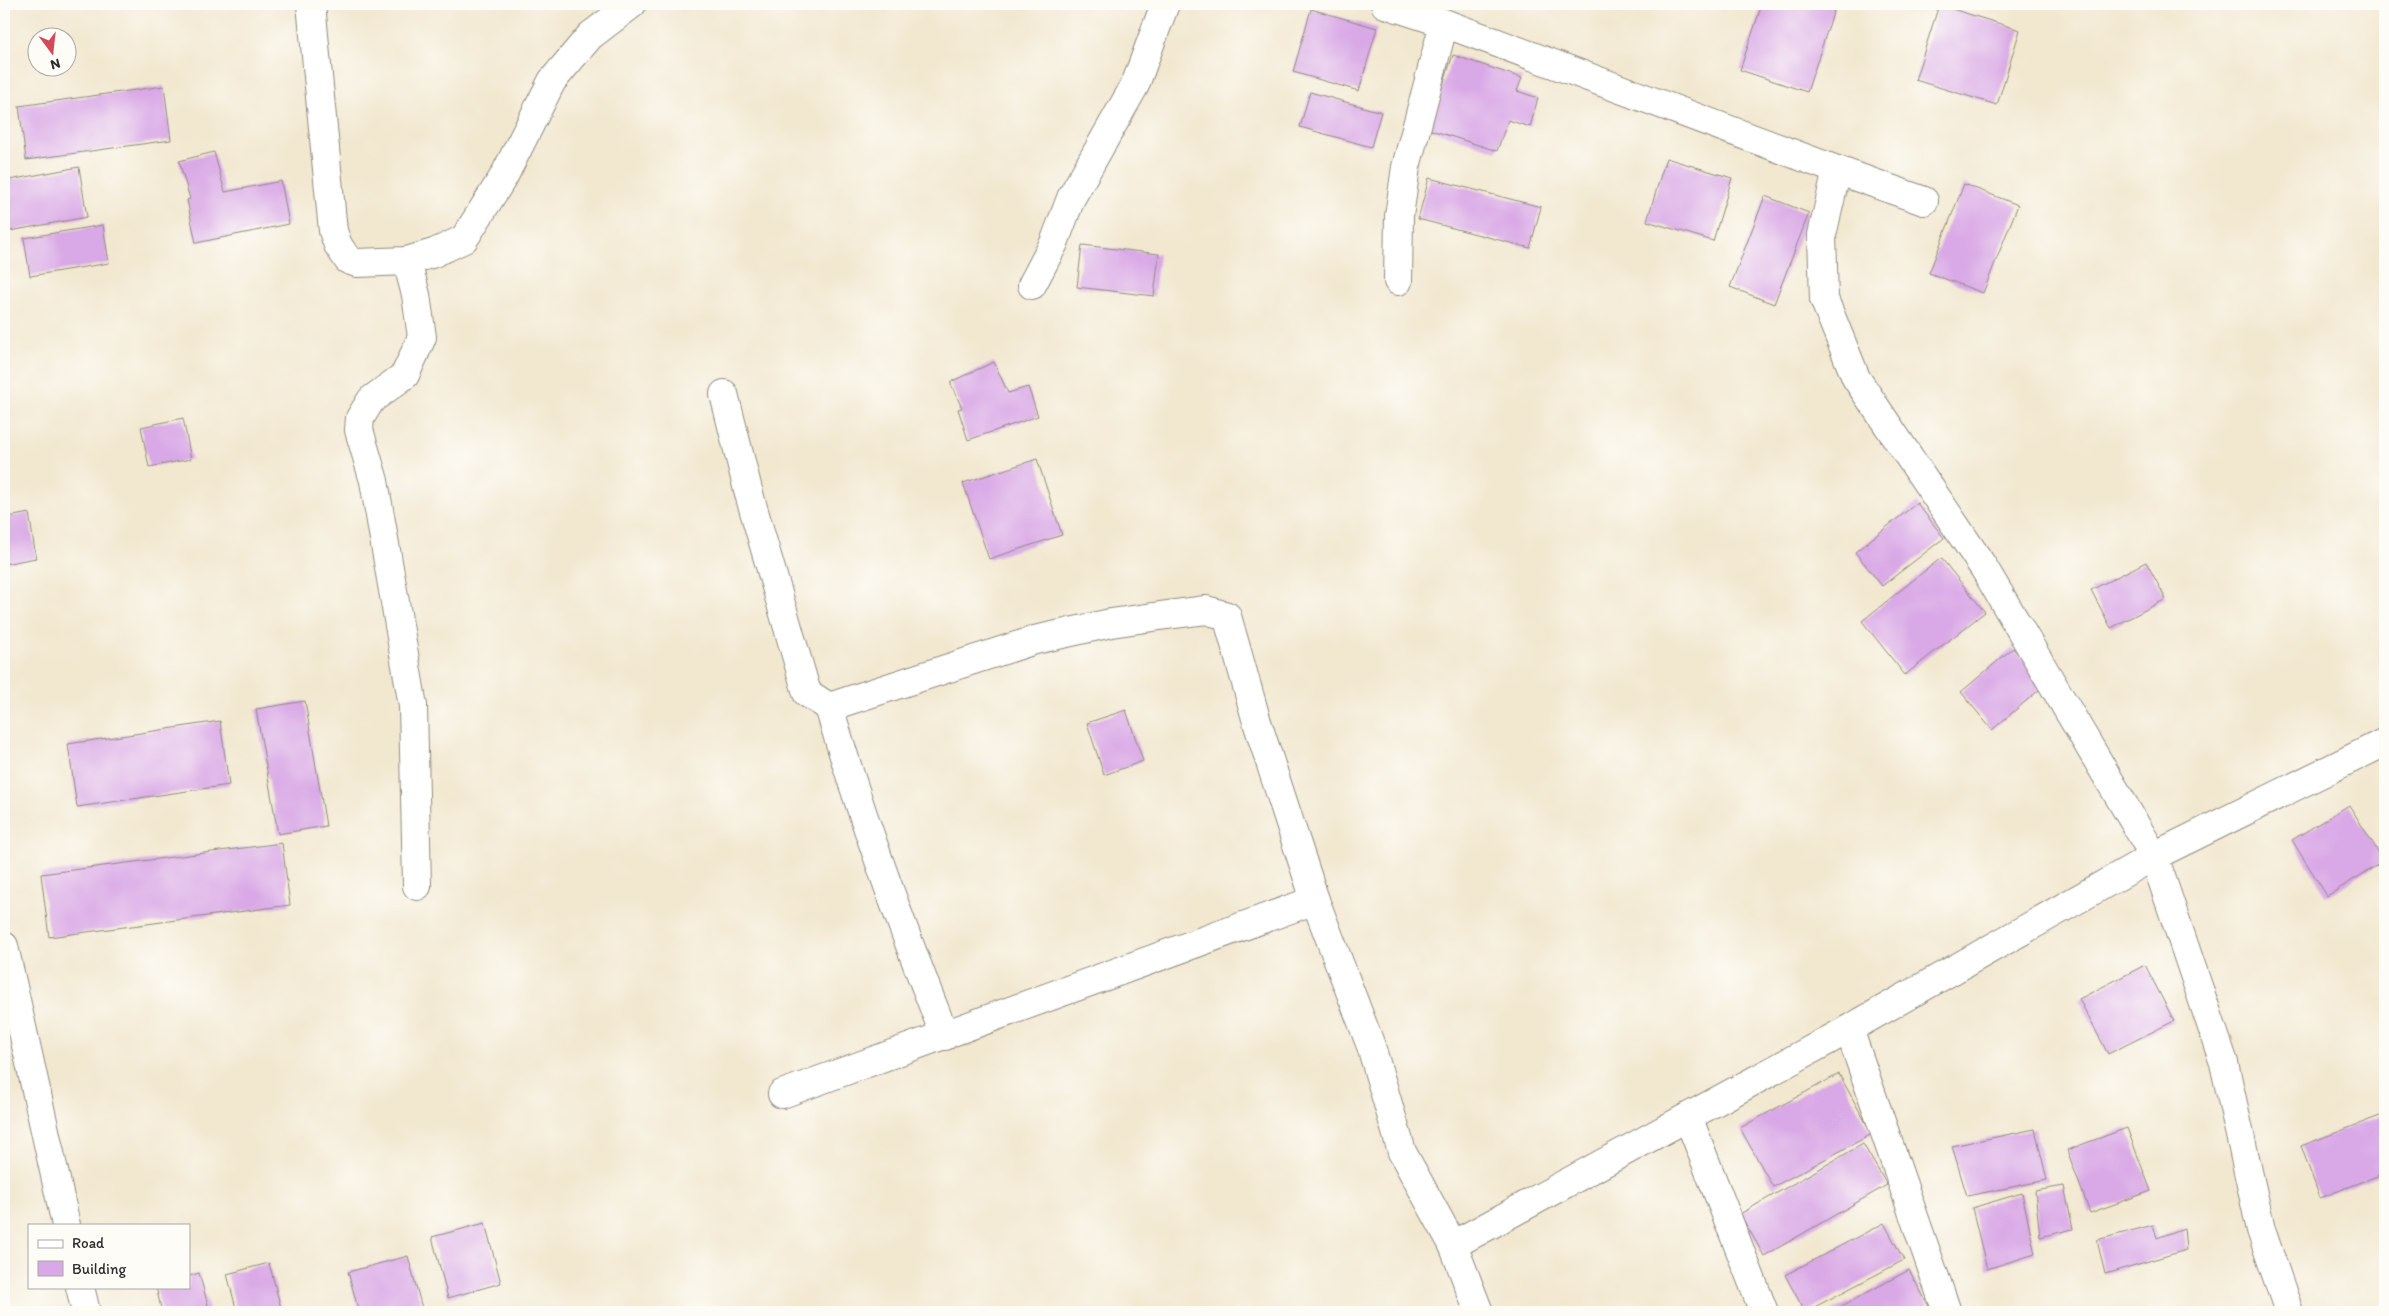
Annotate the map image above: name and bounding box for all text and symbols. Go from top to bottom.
north arrow [28,28,78,78]
text: N [48,55,62,74]
legend [28,1224,190,1288]
text: Road [72,1234,105,1252]
text: Building [72,1260,126,1278]

